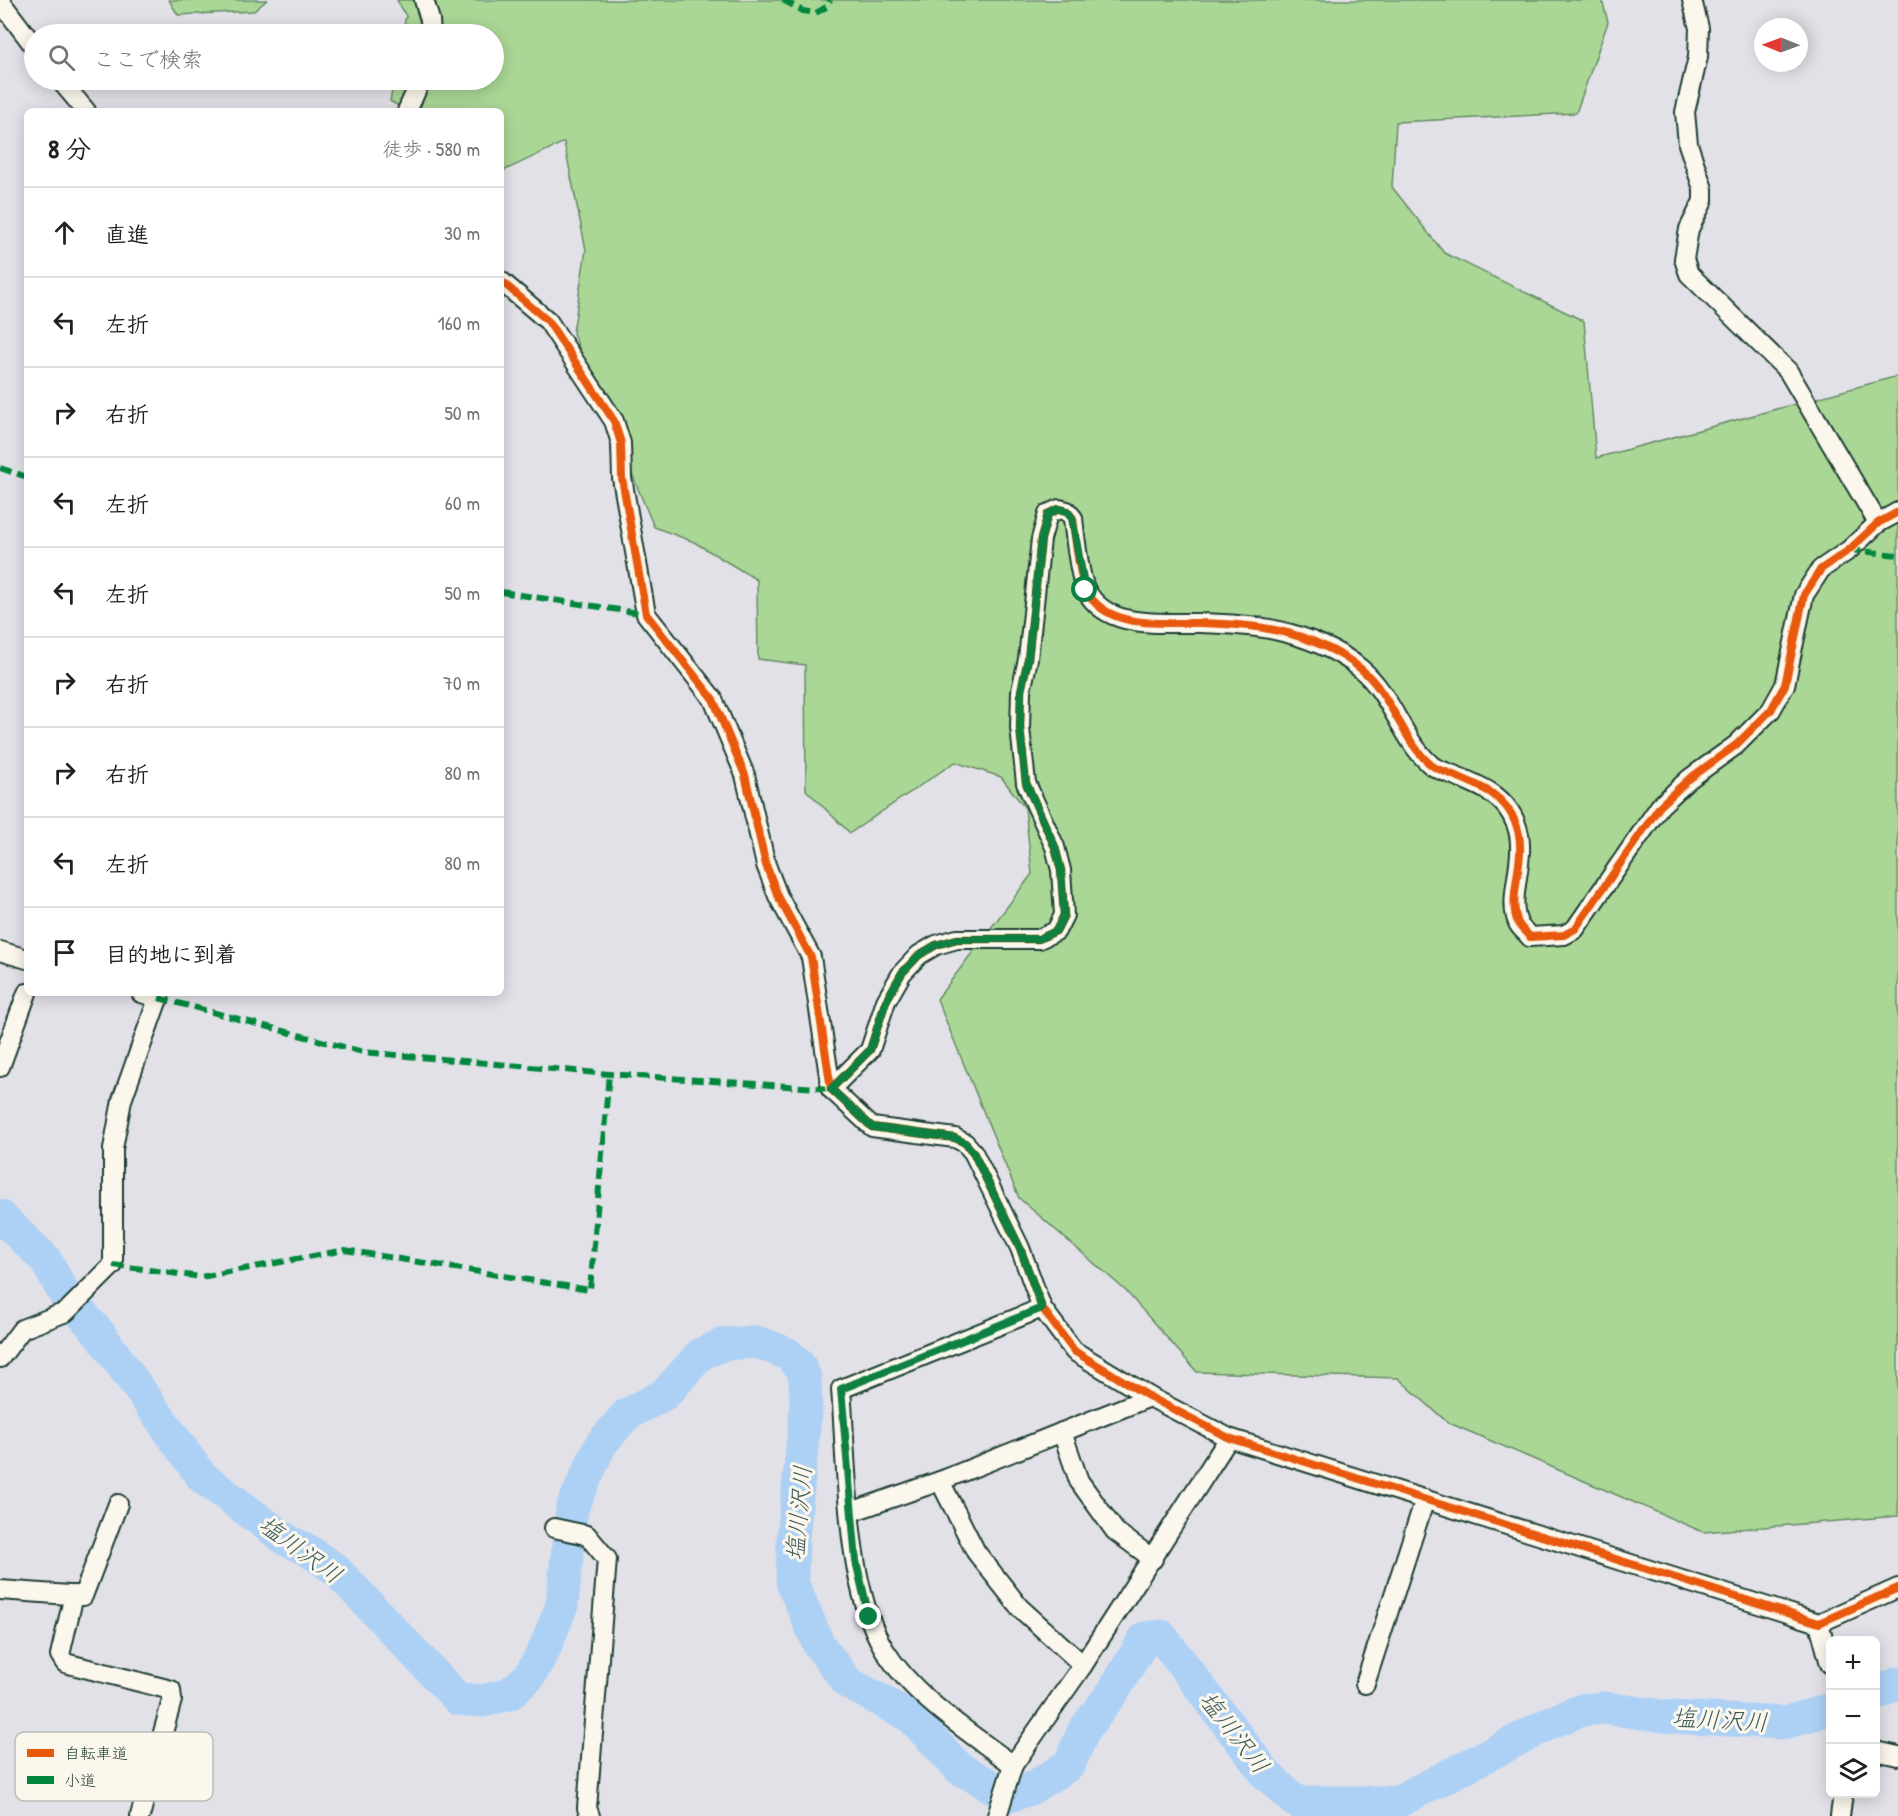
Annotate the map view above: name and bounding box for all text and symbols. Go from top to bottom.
north arrow [1754,18,1808,72]
search box [24,24,504,90]
icon: search [45,41,78,74]
text: ここで検索 [93,44,203,74]
text: 8 分 [48,131,91,166]
text: 徒歩 · 580 m [383,135,480,162]
icon: ahead [48,216,81,249]
text: 直進 [105,219,149,249]
text: 30 m [444,219,480,246]
icon: left [48,306,81,339]
text: 左折 [105,309,149,339]
text: 160 m [438,309,480,336]
icon: right [48,396,81,429]
text: 右折 [105,399,149,429]
text: 50 m [444,399,480,426]
icon: left [48,486,81,519]
text: 左折 [105,489,149,519]
text: 60 m [445,489,480,516]
icon: left [48,576,81,609]
route start [1071,576,1097,602]
text: 左折 [105,579,149,609]
text: 50 m [444,579,480,606]
icon: right [48,666,81,699]
text: 右折 [105,669,149,699]
text: 70 m [443,669,480,696]
icon: right [48,756,81,789]
text: 右折 [105,759,149,789]
text: 80 m [444,759,480,786]
icon: left [48,846,81,879]
text: 左折 [105,849,149,879]
text: 80 m [444,849,480,876]
icon: arrive [48,936,81,969]
text: 目的地に到着 [105,939,237,969]
water label: 塩川沢川 [778,1464,818,1562]
water label: 塩川沢川 [253,1508,349,1590]
route end [855,1603,881,1629]
map controls [1826,1636,1880,1798]
button: + [1826,1636,1880,1690]
water label: 塩川沢川 [1193,1684,1277,1780]
button: − [1826,1690,1880,1744]
water label: 塩川沢川 [1671,1701,1769,1737]
legend [15,1732,213,1801]
text: 自転車道 [64,1742,128,1764]
button: layers [1826,1744,1880,1798]
text: 小道 [64,1769,96,1791]

